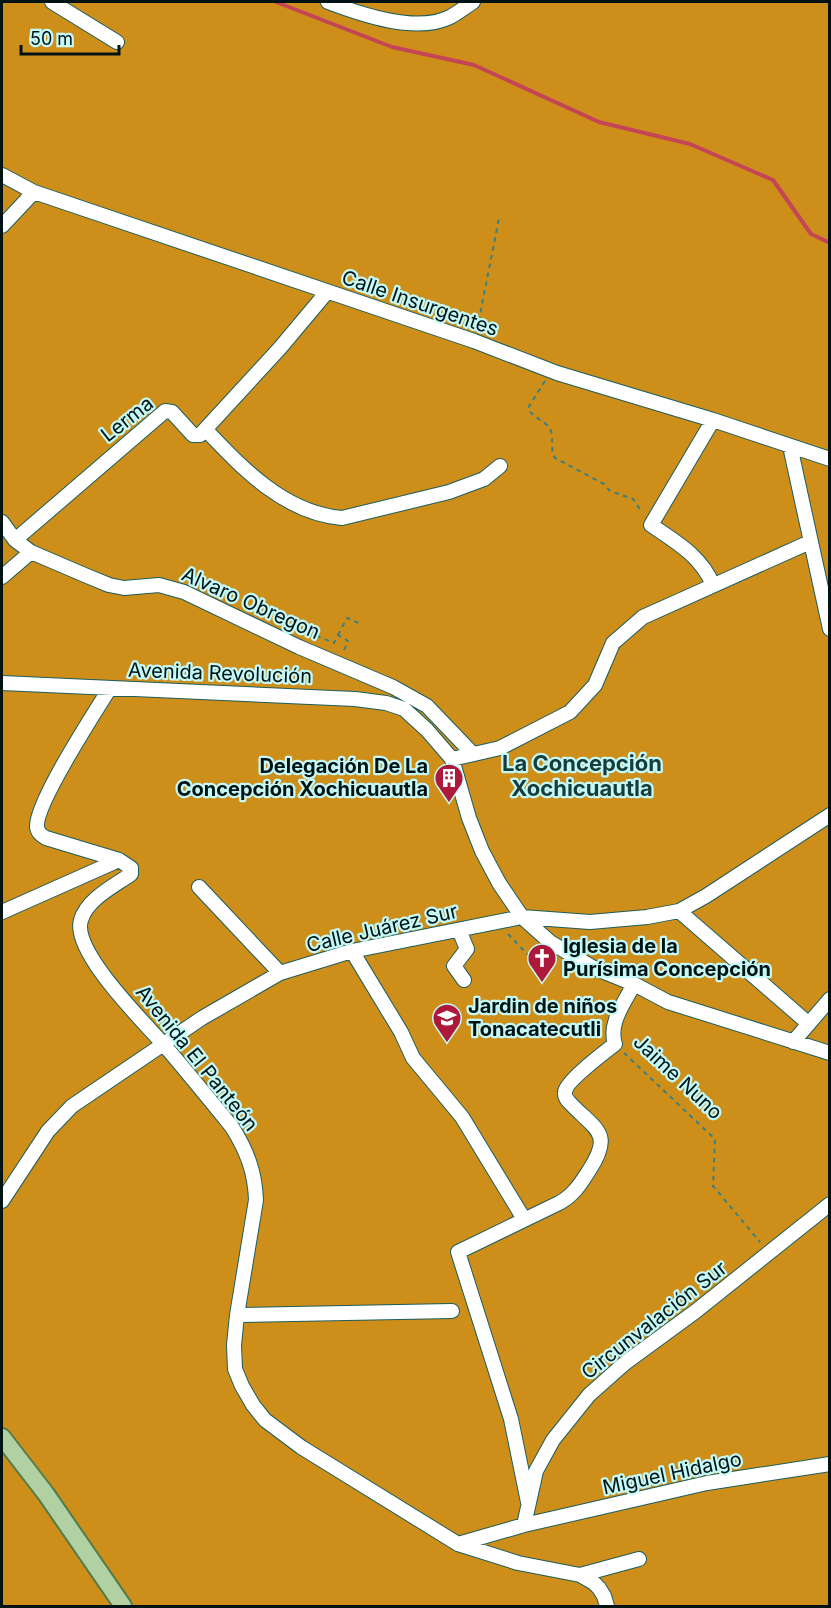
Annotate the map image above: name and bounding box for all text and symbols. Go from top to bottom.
scale bar [21,18,118,56]
text: 50 m [30,28,73,49]
street label: Calle Insurgentes [339,265,501,341]
street label: Lerma [96,391,158,447]
street label: Alvaro Obregon [178,562,324,644]
street label: Avenida Revolución [128,658,312,688]
district label: La Concepción Xochicuautla [502,750,662,801]
place label: Delegación De La Concepción Xochicuautla [177,754,428,801]
building icon: Delegación De La Concepción Xochicuautla [433,762,465,804]
street label: Calle Juárez Sur [304,899,461,957]
place label: Iglesia de la Purísima Concepción [563,934,771,981]
church icon: Iglesia de la Purísima Concepción [526,942,558,984]
street label: Avenida El Panteón [131,980,263,1136]
place label: Jardin de niños Tonacatecutli [468,994,617,1041]
school or university icon: Jardin de niños Tonacatecutli [431,1002,463,1044]
street label: Jaime Nuno [628,1030,728,1124]
street label: Circunvalación Sur [577,1256,732,1384]
street label: Miguel Hidalgo [600,1447,744,1499]

